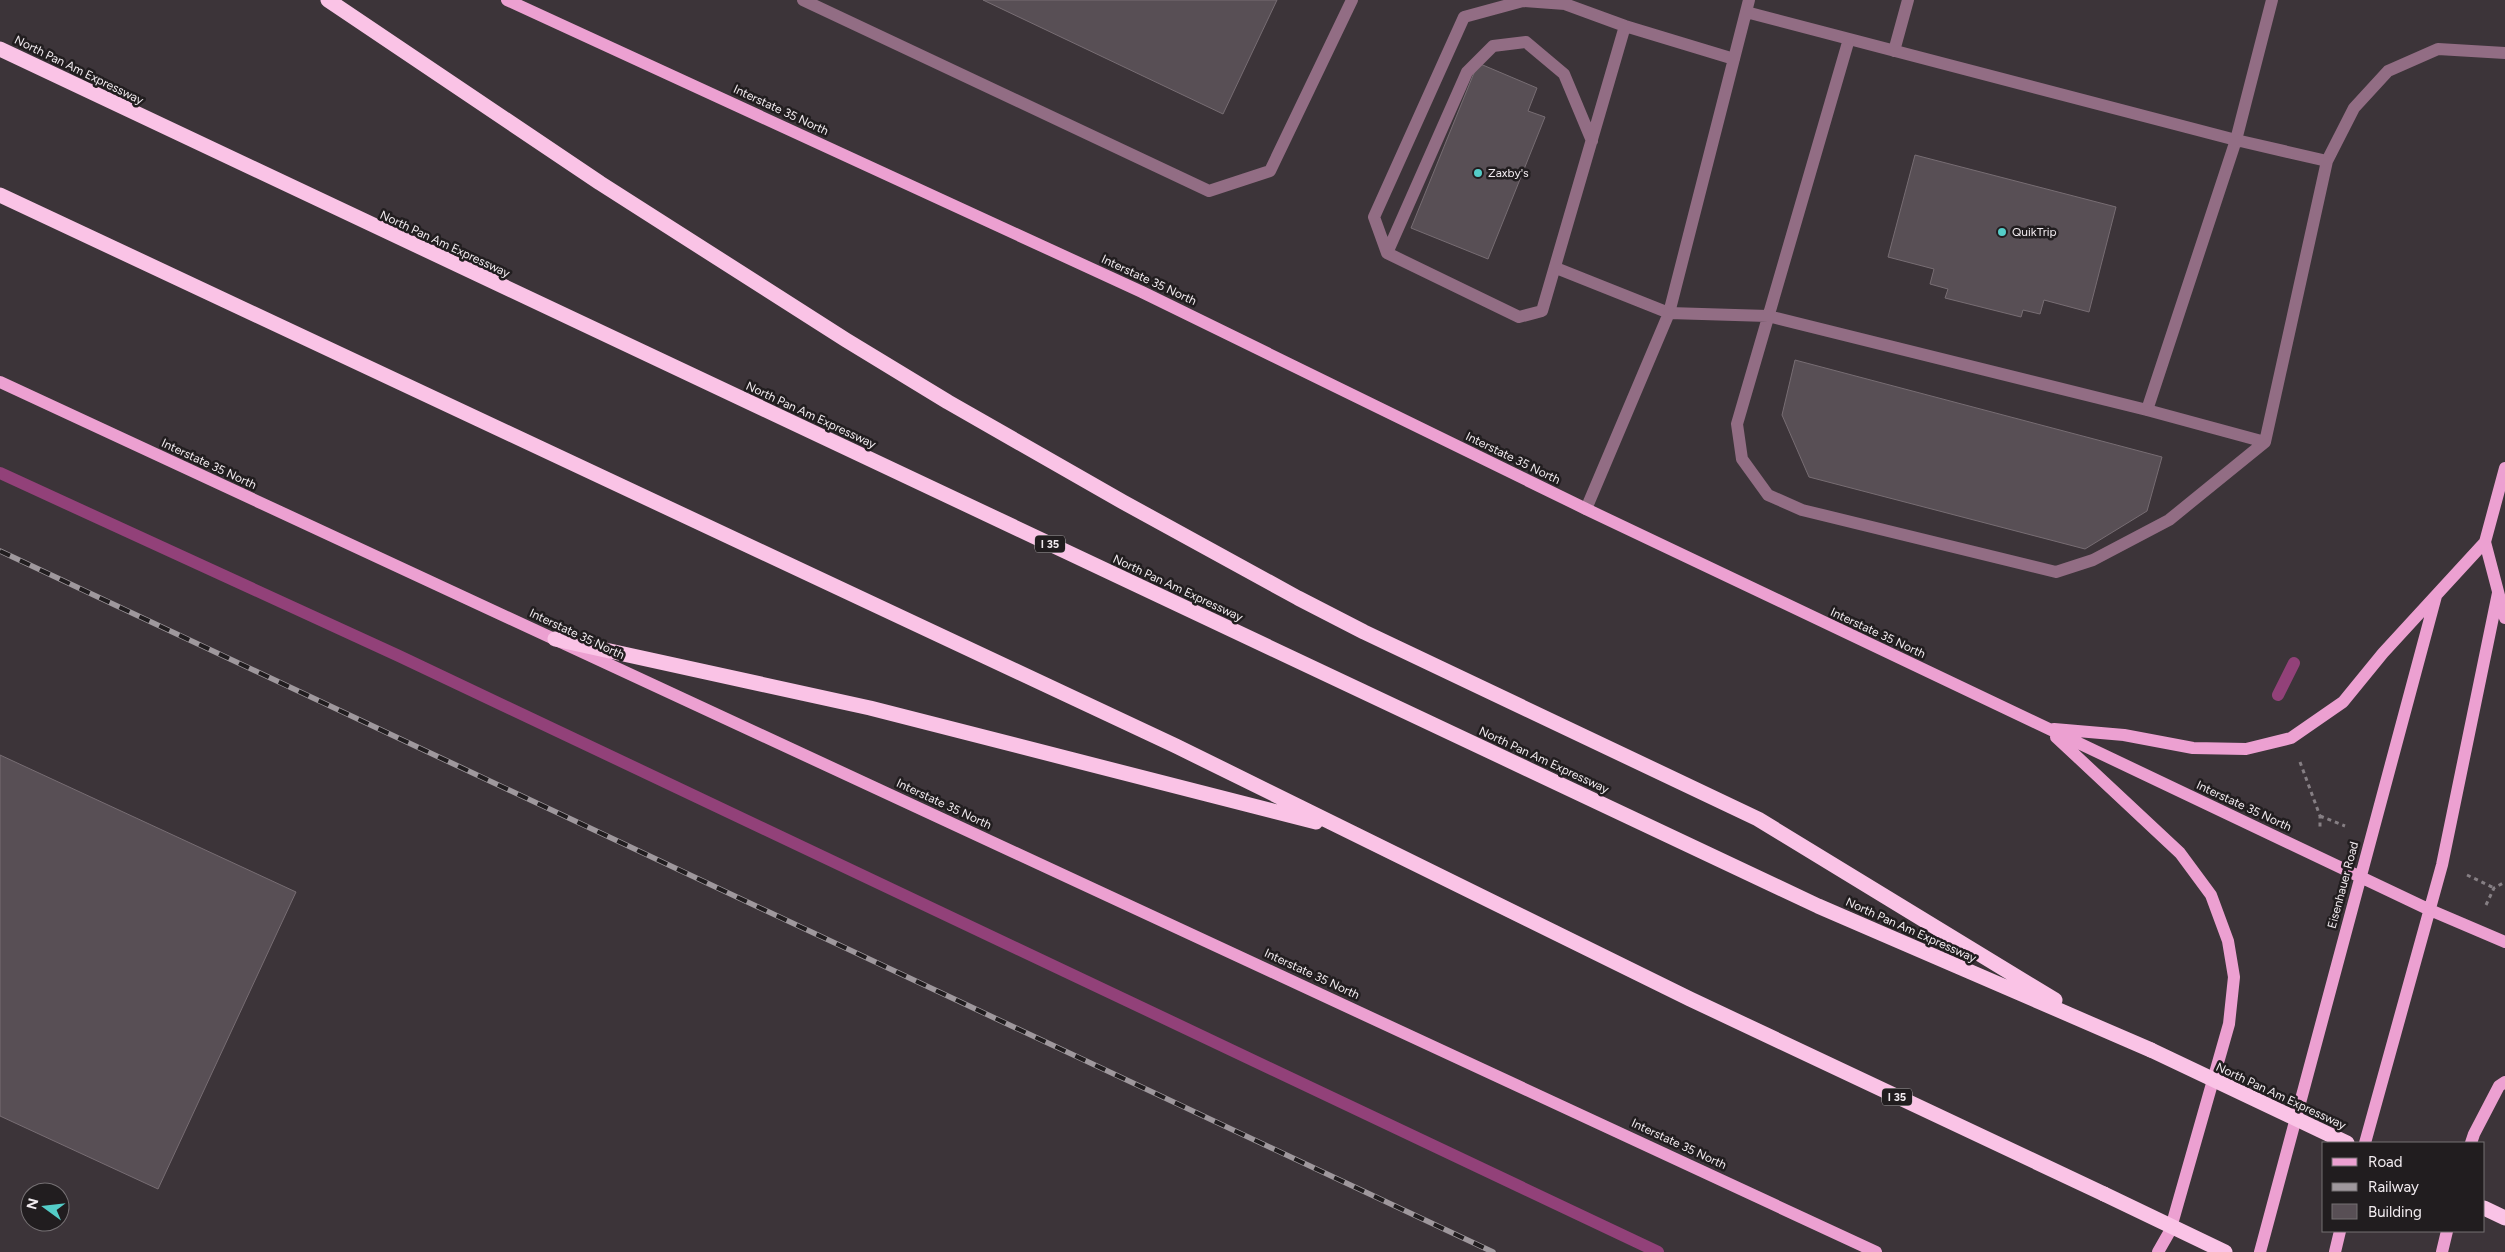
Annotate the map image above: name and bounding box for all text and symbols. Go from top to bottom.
street label: North Pan Am Expressway [12,33,146,108]
street label: Interstate 35 North [731,82,831,138]
place label: Zaxby's [1488,166,1529,180]
marker: Zaxby's [1472,167,1484,179]
street label: North Pan Am Expressway [378,208,513,281]
place label: QuikTrip [2012,225,2057,239]
marker: QuikTrip [1996,226,2008,238]
street label: Interstate 35 North [1099,252,1199,308]
street label: North Pan Am Expressway [744,379,879,452]
street label: Interstate 35 North [1464,429,1563,487]
street label: Interstate 35 North [159,436,259,492]
road number: I 35 [1035,536,1065,552]
street label: North Pan Am Expressway [1111,552,1246,625]
street label: Interstate 35 North [1828,605,1928,661]
street label: Interstate 35 North [527,606,627,662]
street label: North Pan Am Expressway [1477,724,1612,797]
street label: Interstate 35 North [894,776,994,832]
street label: Interstate 35 North [2194,778,2294,834]
street label: Eisenhauer Road [2325,840,2361,930]
street label: North Pan Am Expressway [1843,895,1979,965]
street label: Interstate 35 North [1262,946,1362,1002]
street label: North Pan Am Expressway [2214,1060,2349,1133]
road number: I 35 [1882,1088,1912,1106]
street label: Interstate 35 North [1629,1116,1729,1172]
legend [2322,1142,2485,1232]
text: Road [2368,1153,2403,1171]
text: Railway [2368,1178,2419,1196]
north arrow [20,1182,70,1232]
text: N [23,1196,43,1211]
text: Building [2368,1203,2422,1221]

